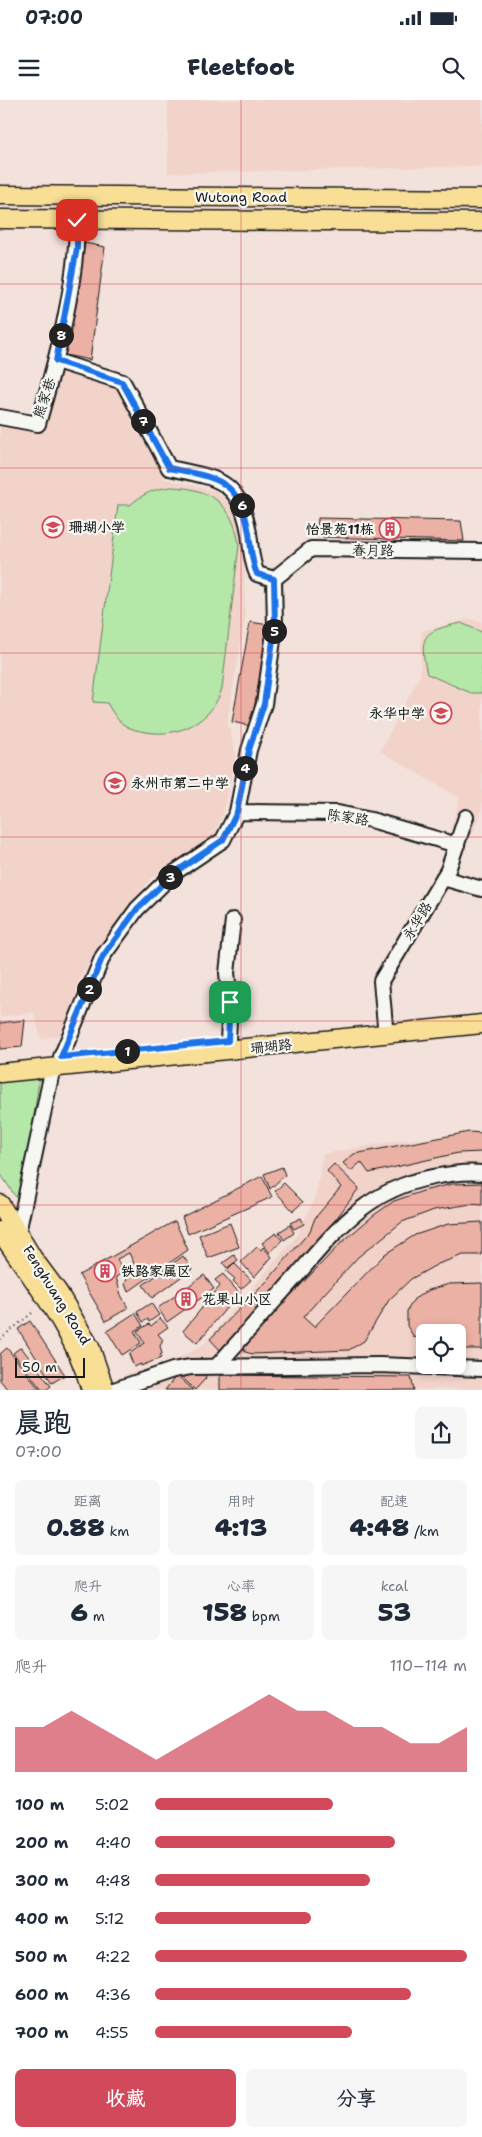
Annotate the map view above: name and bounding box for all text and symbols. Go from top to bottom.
text: 07:00 [25,5,83,30]
text: Fleetfoot [187,53,295,82]
icon: menu [15,54,43,82]
icon: search [439,54,467,82]
street label: Wutong Road [195,188,287,206]
pin [56,199,98,241]
icon: check [63,206,91,234]
pin: 8 [48,322,74,348]
text: 8 [57,326,66,344]
street label: 熊家巷 [29,374,60,421]
pin: 7 [130,408,156,434]
text: 7 [139,412,148,430]
pin: 6 [230,492,254,518]
text: 6 [238,496,247,514]
school or university icon: 珊瑚小学 [41,515,65,539]
building icon: 怡景苑11栋 [378,517,402,541]
place label: 珊瑚小学 [68,518,125,536]
place label: 怡景苑11栋 [306,520,374,538]
street label: 春月路 [352,541,394,559]
pin: 5 [262,618,286,644]
text: 5 [270,622,279,640]
school or university icon: 永华中学 [429,701,453,725]
place label: 永华中学 [369,704,425,722]
pin: 4 [232,756,258,780]
text: 4 [241,759,250,777]
school or university icon: 永州市第二中学 [103,771,127,795]
place label: 永州市第二中学 [131,774,229,792]
street label: 陈家路 [326,805,370,829]
pin: 3 [158,864,182,890]
text: 3 [166,868,175,886]
street label: 永华路 [398,898,436,944]
pin: 2 [76,976,102,1002]
text: 2 [85,980,94,998]
pin [209,981,251,1023]
icon: arrive [216,988,244,1016]
street label: 珊瑚路 [248,1035,293,1057]
pin: 1 [114,1038,140,1064]
text: 1 [124,1042,131,1060]
street label: Fenghuang Road [19,1242,95,1348]
building icon: 铁路家属区 [93,1259,117,1283]
place label: 铁路家属区 [121,1262,191,1280]
building icon: 花果山小区 [174,1287,198,1311]
place label: 花果山小区 [202,1290,272,1308]
map controls [416,1324,466,1374]
button: locate [416,1324,466,1374]
scale bar [15,1354,85,1378]
text: 50 m [22,1358,57,1376]
text: 晨跑 [15,1403,71,1441]
button: share [415,1407,467,1459]
text: 07:00 [15,1441,62,1462]
text: 距离 [74,1492,102,1510]
text: 用时 [227,1492,255,1510]
text: 配速 [380,1492,408,1510]
text: 0.88 [46,1510,105,1544]
text: 4:13 [215,1510,267,1544]
text: 4:48 [349,1510,409,1544]
text: km [105,1522,129,1540]
text: /km [409,1522,439,1540]
text: 爬升 [74,1577,102,1595]
text: 心率 [227,1577,255,1595]
text: kcal [381,1577,408,1595]
text: 6 [70,1595,88,1629]
text: 158 [202,1595,247,1629]
text: 53 [378,1595,411,1629]
text: m [88,1607,105,1625]
text: bpm [247,1607,280,1625]
text: 110–114 m [390,1655,467,1676]
text: 爬升 [15,1656,47,1677]
text: 100 m [15,1794,64,1815]
text: 5:02 [95,1794,129,1815]
text: 200 m [15,1832,68,1853]
text: 4:40 [95,1832,131,1853]
text: 300 m [15,1870,69,1891]
text: 4:48 [95,1870,131,1891]
text: 400 m [15,1908,69,1929]
text: 5:12 [95,1908,125,1929]
text: 500 m [15,1946,67,1967]
text: 4:22 [95,1946,131,1967]
text: 600 m [15,1984,69,2005]
text: 4:36 [95,1984,131,2005]
text: 700 m [15,2022,69,2043]
text: 4:55 [95,2022,129,2043]
button: 收藏 [15,2069,236,2127]
button: 分享 [246,2069,467,2127]

